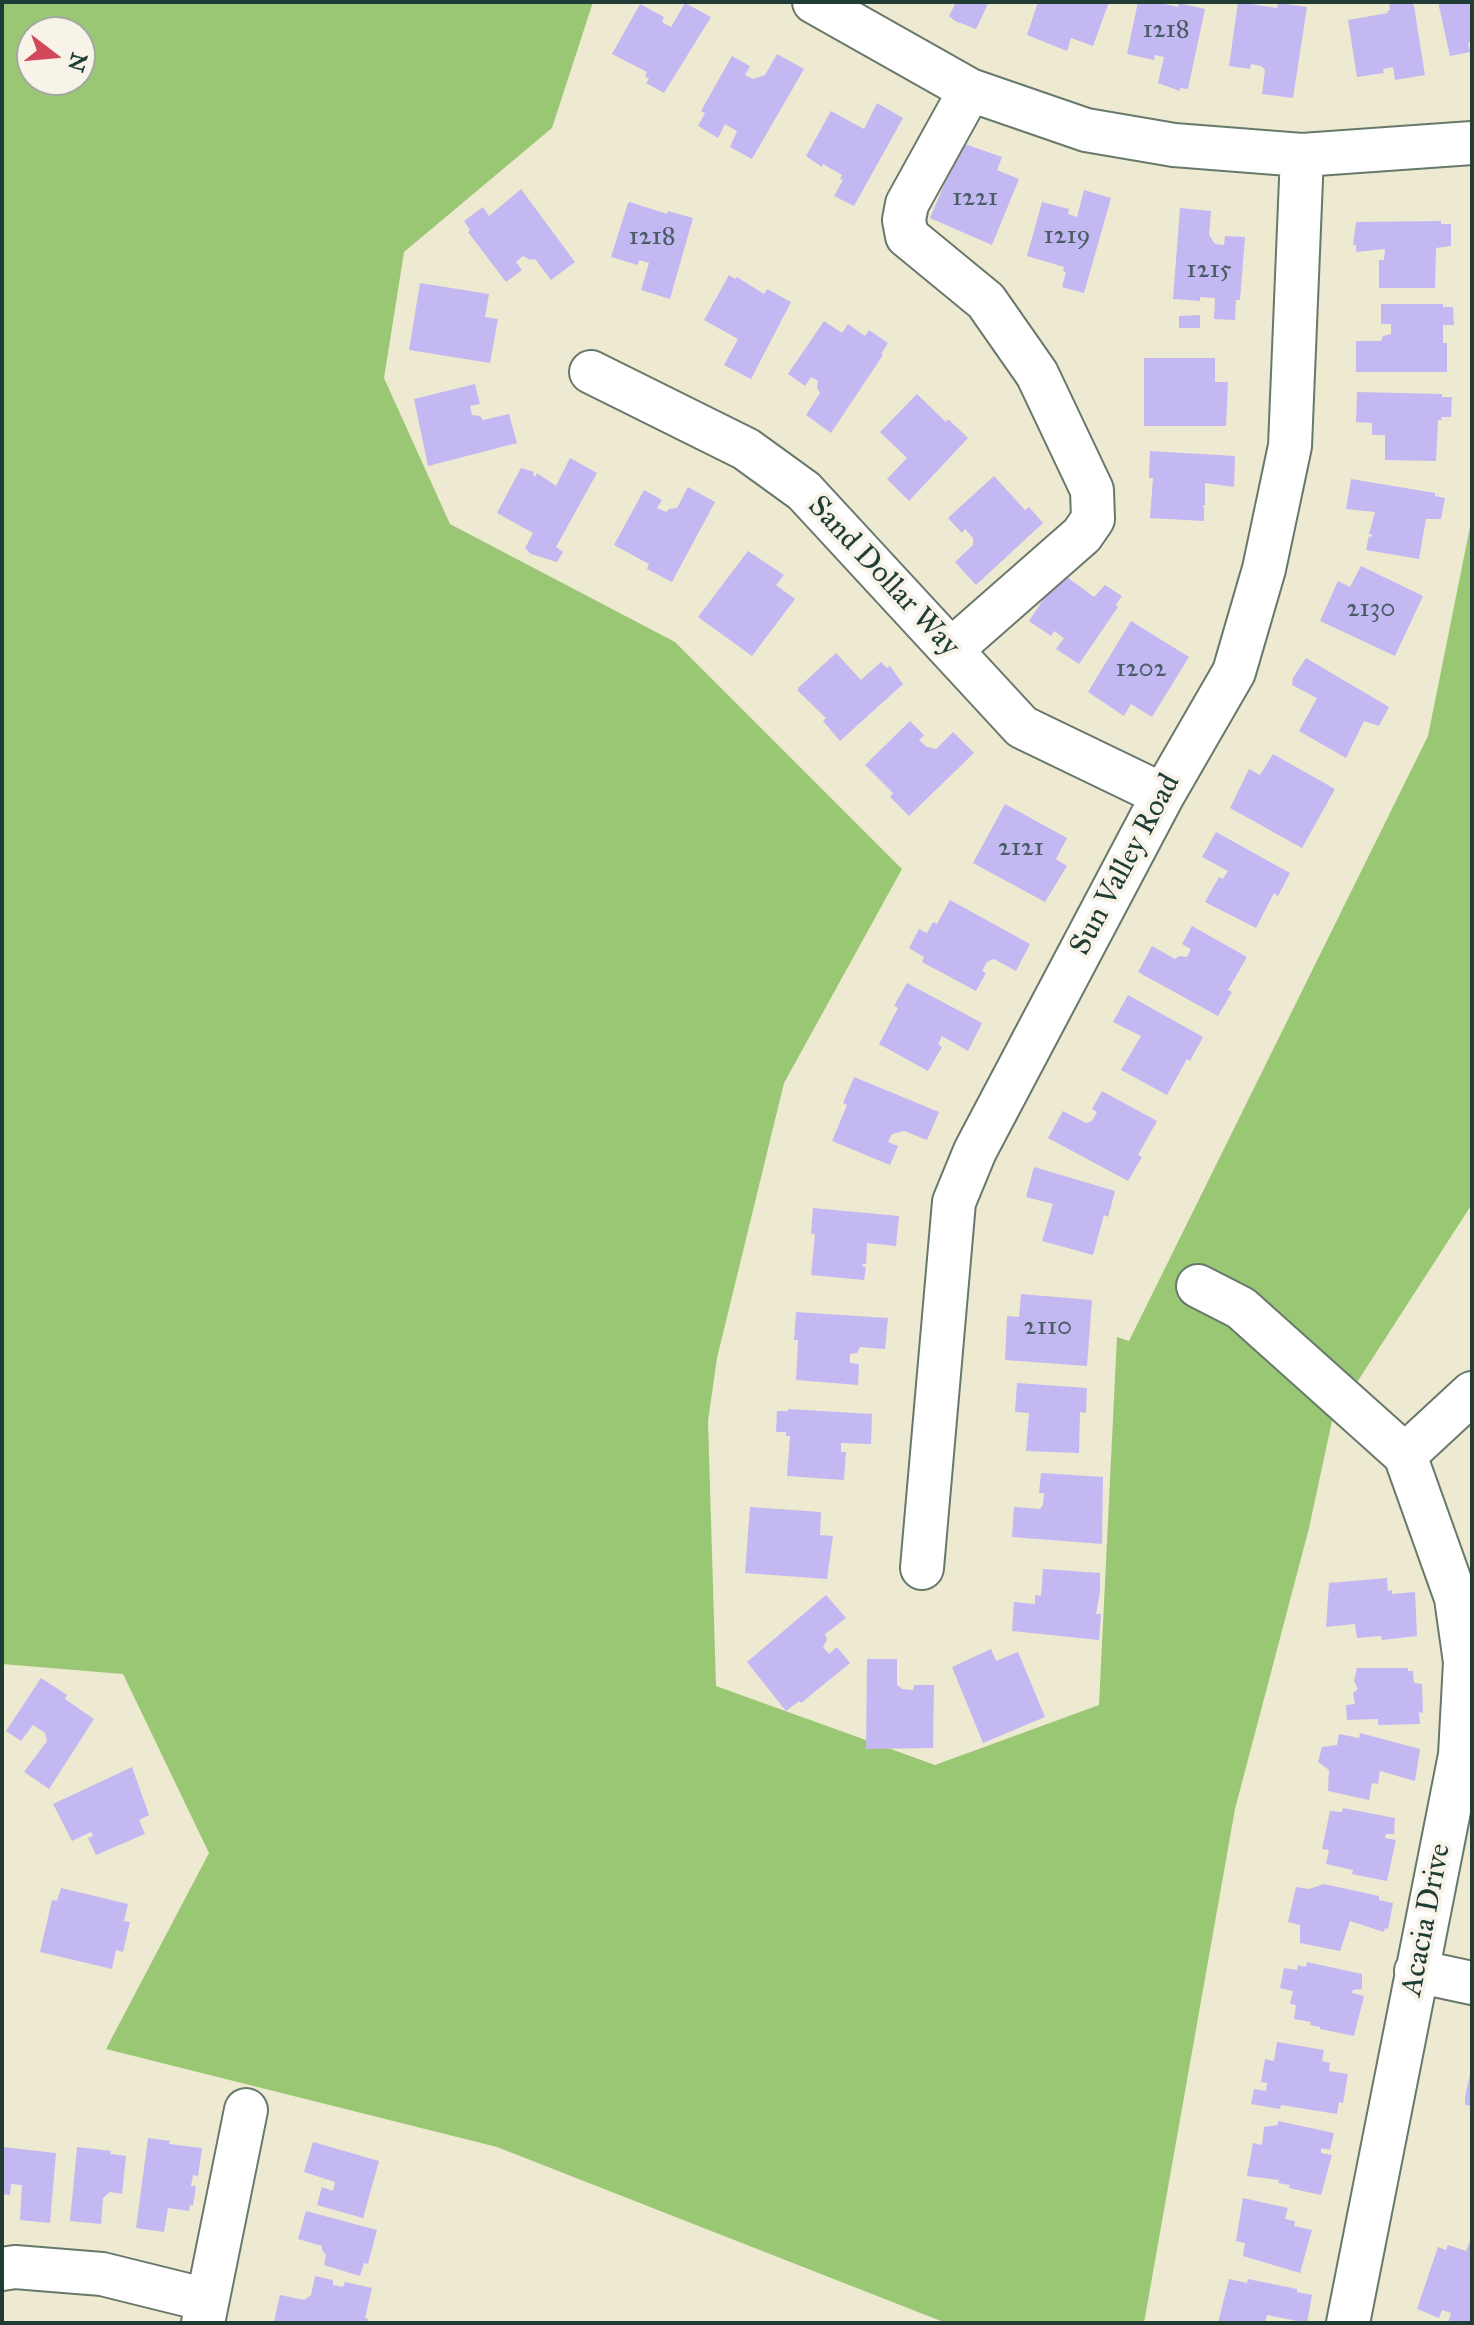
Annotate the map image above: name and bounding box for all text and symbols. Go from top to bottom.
house number: 1218 [1142,15,1190,47]
north arrow [16,16,96,96]
text: N [62,49,93,75]
house number: 1221 [952,183,998,215]
house number: 1219 [1043,221,1091,253]
house number: 1218 [628,222,676,254]
house number: 1215 [1186,255,1232,287]
street label: Sand Dollar Way [799,489,967,665]
house number: 2130 [1347,594,1395,626]
house number: 1202 [1115,654,1167,686]
street label: Sun Valley Road [1063,768,1189,962]
house number: 2121 [998,833,1044,865]
house number: 2110 [1024,1312,1072,1344]
street label: Acacia Drive [1395,1841,1459,1999]

